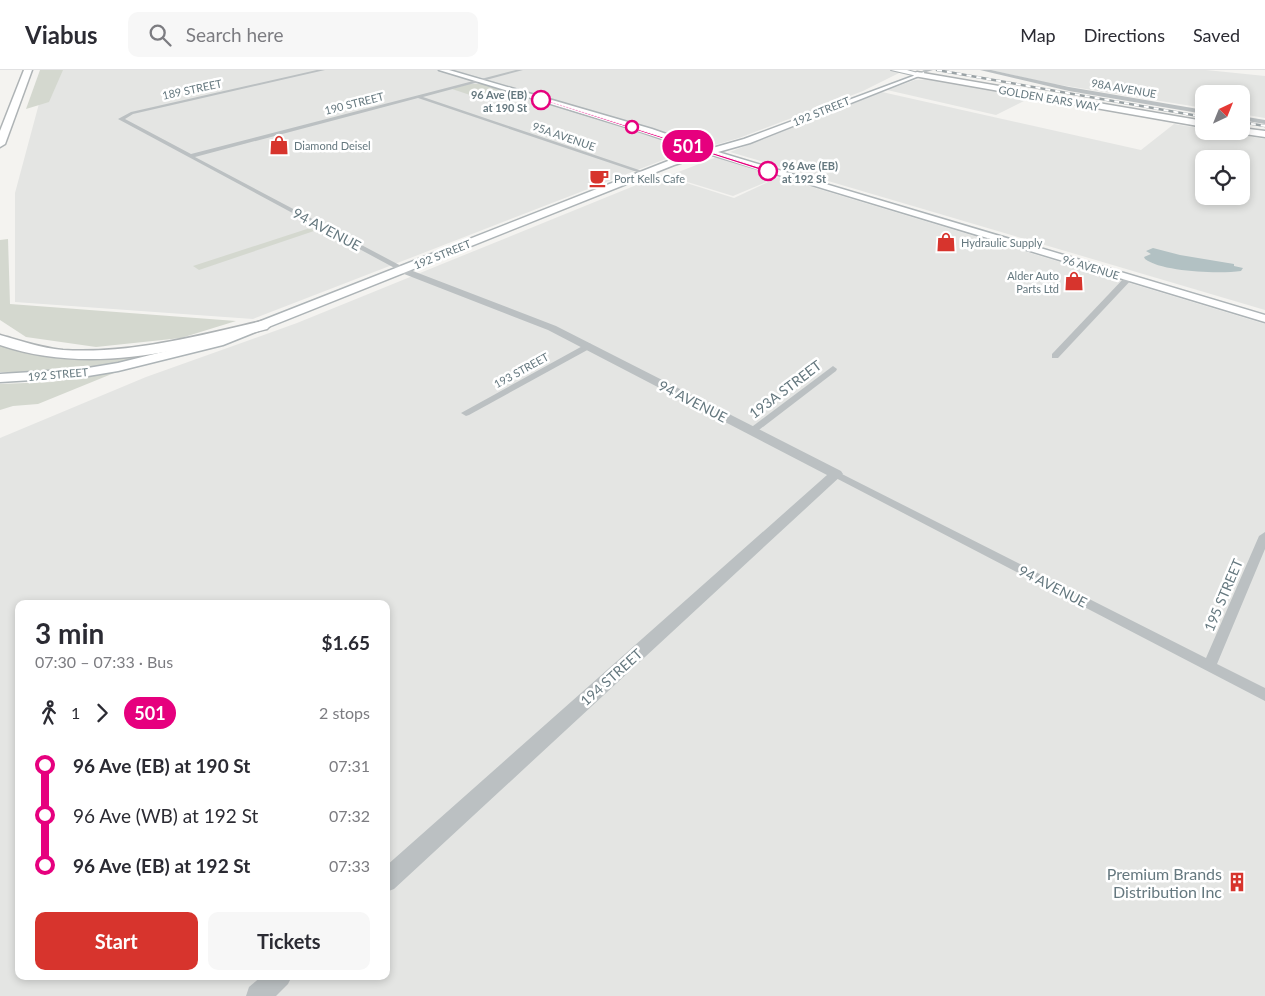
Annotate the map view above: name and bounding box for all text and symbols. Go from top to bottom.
search box [128,12,478,57]
text: Viabus [25,20,98,49]
icon: search [146,21,174,49]
text: Search here [186,23,284,46]
text: Map [1020,24,1056,46]
text: Directions [1084,24,1165,46]
text: Saved [1193,24,1240,46]
street label: 189 STREET [161,76,223,102]
street label: 98A AVENUE [1090,76,1158,100]
street label: GOLDEN EARS WAY [998,83,1101,113]
north arrow [1195,85,1250,140]
map controls [1195,85,1250,205]
place label: 96 Ave (EB) at 190 St [471,88,528,114]
street label: 190 STREET [323,89,385,117]
marker: 96 Ave (EB) at 190 St [531,90,551,110]
street label: 192 STREET [791,93,852,128]
street label: 95A AVENUE [531,119,597,153]
unlabelled marker [625,120,639,134]
line badge: 501 [659,130,717,162]
shop icon: Diamond Deisel [268,134,290,156]
text: 501 [672,135,704,157]
place label: Diamond Deisel [294,139,371,152]
button: locate [1195,150,1250,205]
place label: 96 Ave (EB) at 192 St [782,159,838,185]
marker: 96 Ave (EB) at 192 St [758,161,778,181]
cafe icon: Port Kells Cafe [588,167,610,189]
place label: Port Kells Cafe [614,172,685,185]
street label: 94 AVENUE [290,204,364,254]
shop icon: Hydraulic Supply [935,231,957,253]
street label: 192 STREET [412,236,473,271]
place label: Hydraulic Supply [961,236,1043,249]
street label: 96 AVENUE [1061,252,1121,282]
place label: Alder Auto Parts Ltd [1007,269,1059,295]
shop icon: Alder Auto Parts Ltd [1063,270,1085,292]
street label: 193 STREET [491,349,551,390]
street label: 193A STREET [746,356,825,422]
street label: 192 STREET [27,365,89,383]
street label: 94 AVENUE [656,376,730,426]
street label: 195 STREET [1200,556,1246,634]
street label: 94 AVENUE [1016,561,1090,611]
text: 3 min [35,616,104,650]
text: $1.65 [321,631,370,654]
street label: 194 STREET [577,644,646,709]
text: 07:30 – 07:33 · Bus [35,652,173,671]
icon: walk [35,699,63,727]
icon: forward [88,699,116,727]
text: 501 [134,702,166,724]
text: 1 [71,703,80,722]
text: 2 stops [319,703,370,722]
text: 96 Ave (EB) at 190 St [73,754,250,777]
text: 07:31 [329,756,370,775]
text: 96 Ave (WB) at 192 St [73,804,258,827]
text: 07:32 [329,806,370,825]
text: 96 Ave (EB) at 192 St [73,854,250,877]
text: 07:33 [329,856,370,875]
place label: Premium Brands Distribution Inc [1107,864,1222,901]
building icon: Premium Brands Distribution Inc [1226,871,1248,893]
button: Start [35,912,198,970]
button: Tickets [208,912,370,970]

